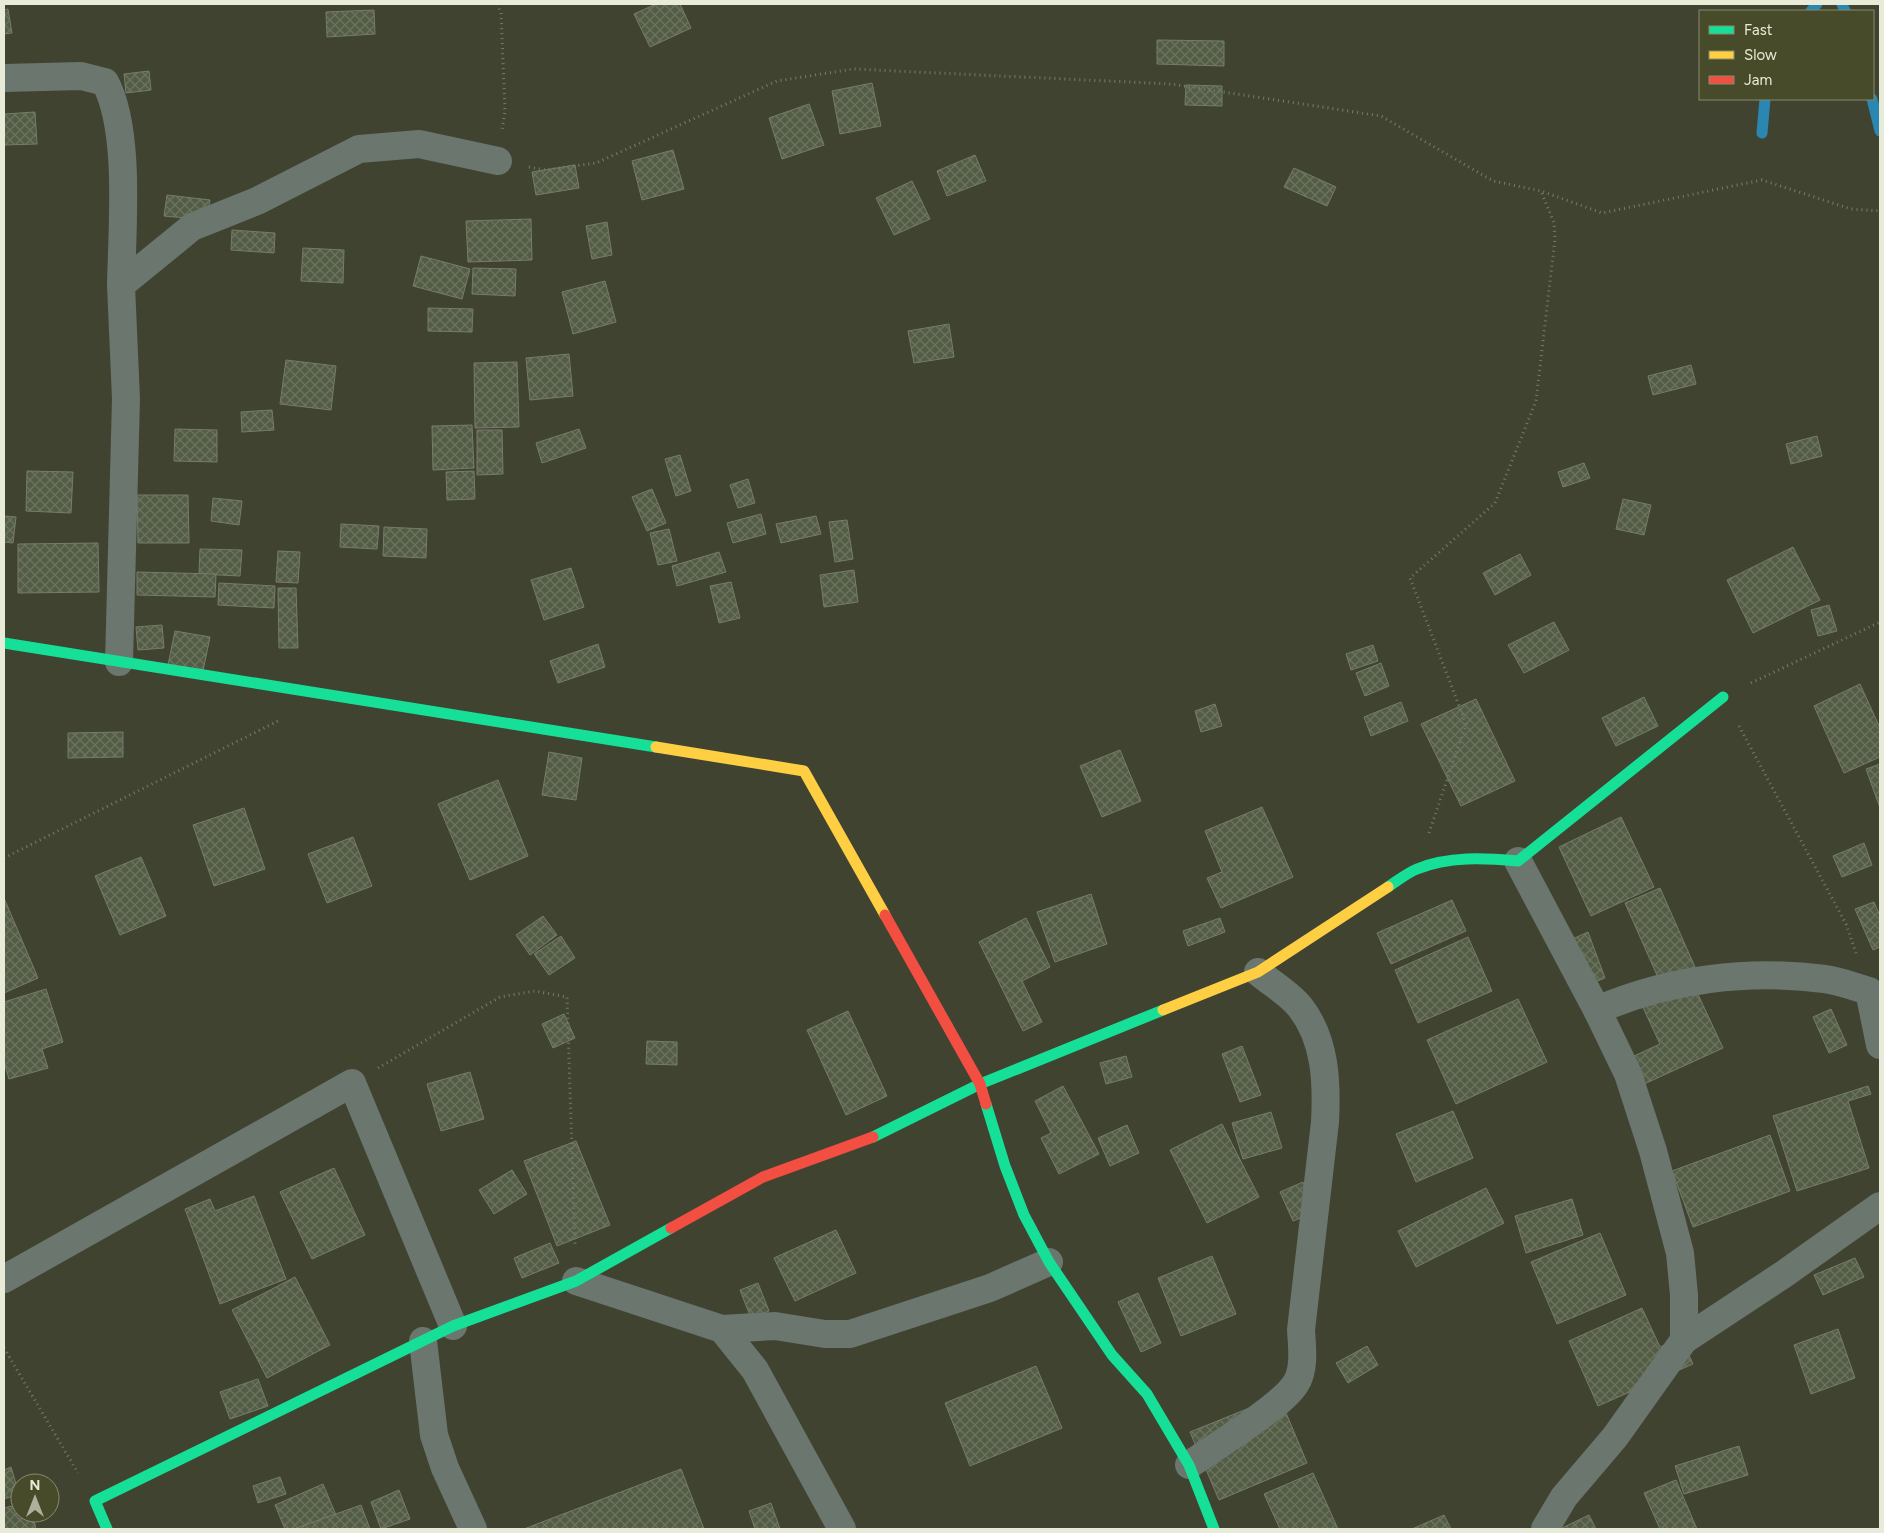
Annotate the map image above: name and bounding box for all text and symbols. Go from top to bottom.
legend [1699,10,1874,100]
text: Fast [1744,21,1773,39]
text: Slow [1744,46,1777,64]
text: Jam [1744,71,1772,89]
north arrow [10,1473,60,1523]
text: N [30,1477,40,1494]

